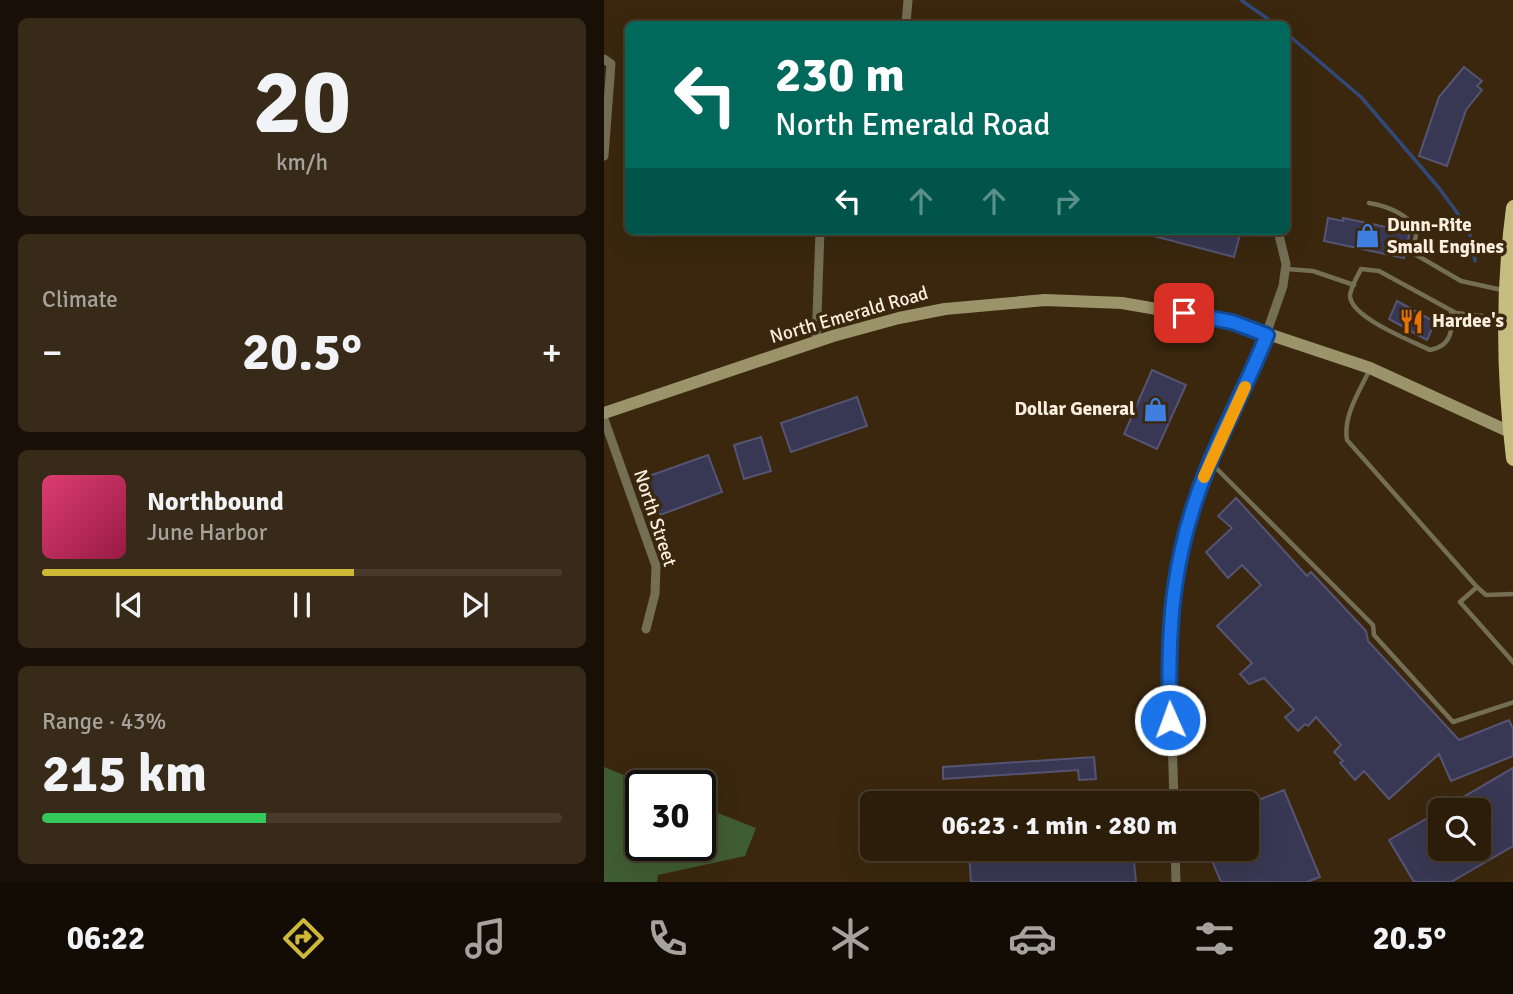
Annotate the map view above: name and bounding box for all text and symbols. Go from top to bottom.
text: 230 m [775,45,905,105]
text: 20 [253,46,351,159]
icon: left [660,49,751,140]
text: North Emerald Road [775,105,1051,144]
text: km/h [276,148,328,177]
icon: left [829,182,867,220]
icon: ahead [902,182,940,220]
icon: ahead [975,182,1013,220]
icon: right [1048,182,1086,220]
place label: Dunn-Rite Small Engines [1387,213,1504,259]
shop icon: Dunn-Rite Small Engines [1353,222,1381,250]
street label: North Emerald Road [767,281,931,349]
pin [1154,283,1214,343]
text: Climate [42,285,118,314]
icon: arrive [1165,294,1203,332]
restaurant icon: Hardee's [1398,307,1426,335]
place label: Hardee's [1432,309,1504,333]
text: 20.5° [242,320,362,384]
text: − [42,329,63,376]
text: + [541,329,562,376]
shop icon: Dollar General [1141,395,1169,423]
place label: Dollar General [1014,397,1135,421]
street label: North Street [628,466,682,570]
text: Northbound [147,486,284,518]
text: June Harbor [147,518,267,547]
icon: previous [110,586,148,624]
icon: pause [283,586,321,624]
icon: next [456,586,494,624]
position arrow [1133,683,1207,757]
text: Range · 43% [42,707,166,736]
text: 215 km [42,742,207,806]
speed limit sign: 30 [625,770,716,861]
map controls [1428,798,1491,861]
button: search [1428,798,1491,861]
text: 06:23 · 1 min · 280 m [942,810,1177,842]
icon: directions [279,914,328,963]
icon: music [461,914,510,963]
icon: phone [643,914,692,963]
icon: climate [826,914,875,963]
icon: car [1008,914,1057,963]
icon: filters [1190,914,1239,963]
text: 06:22 [67,919,145,958]
text: 20.5° [1373,919,1446,958]

